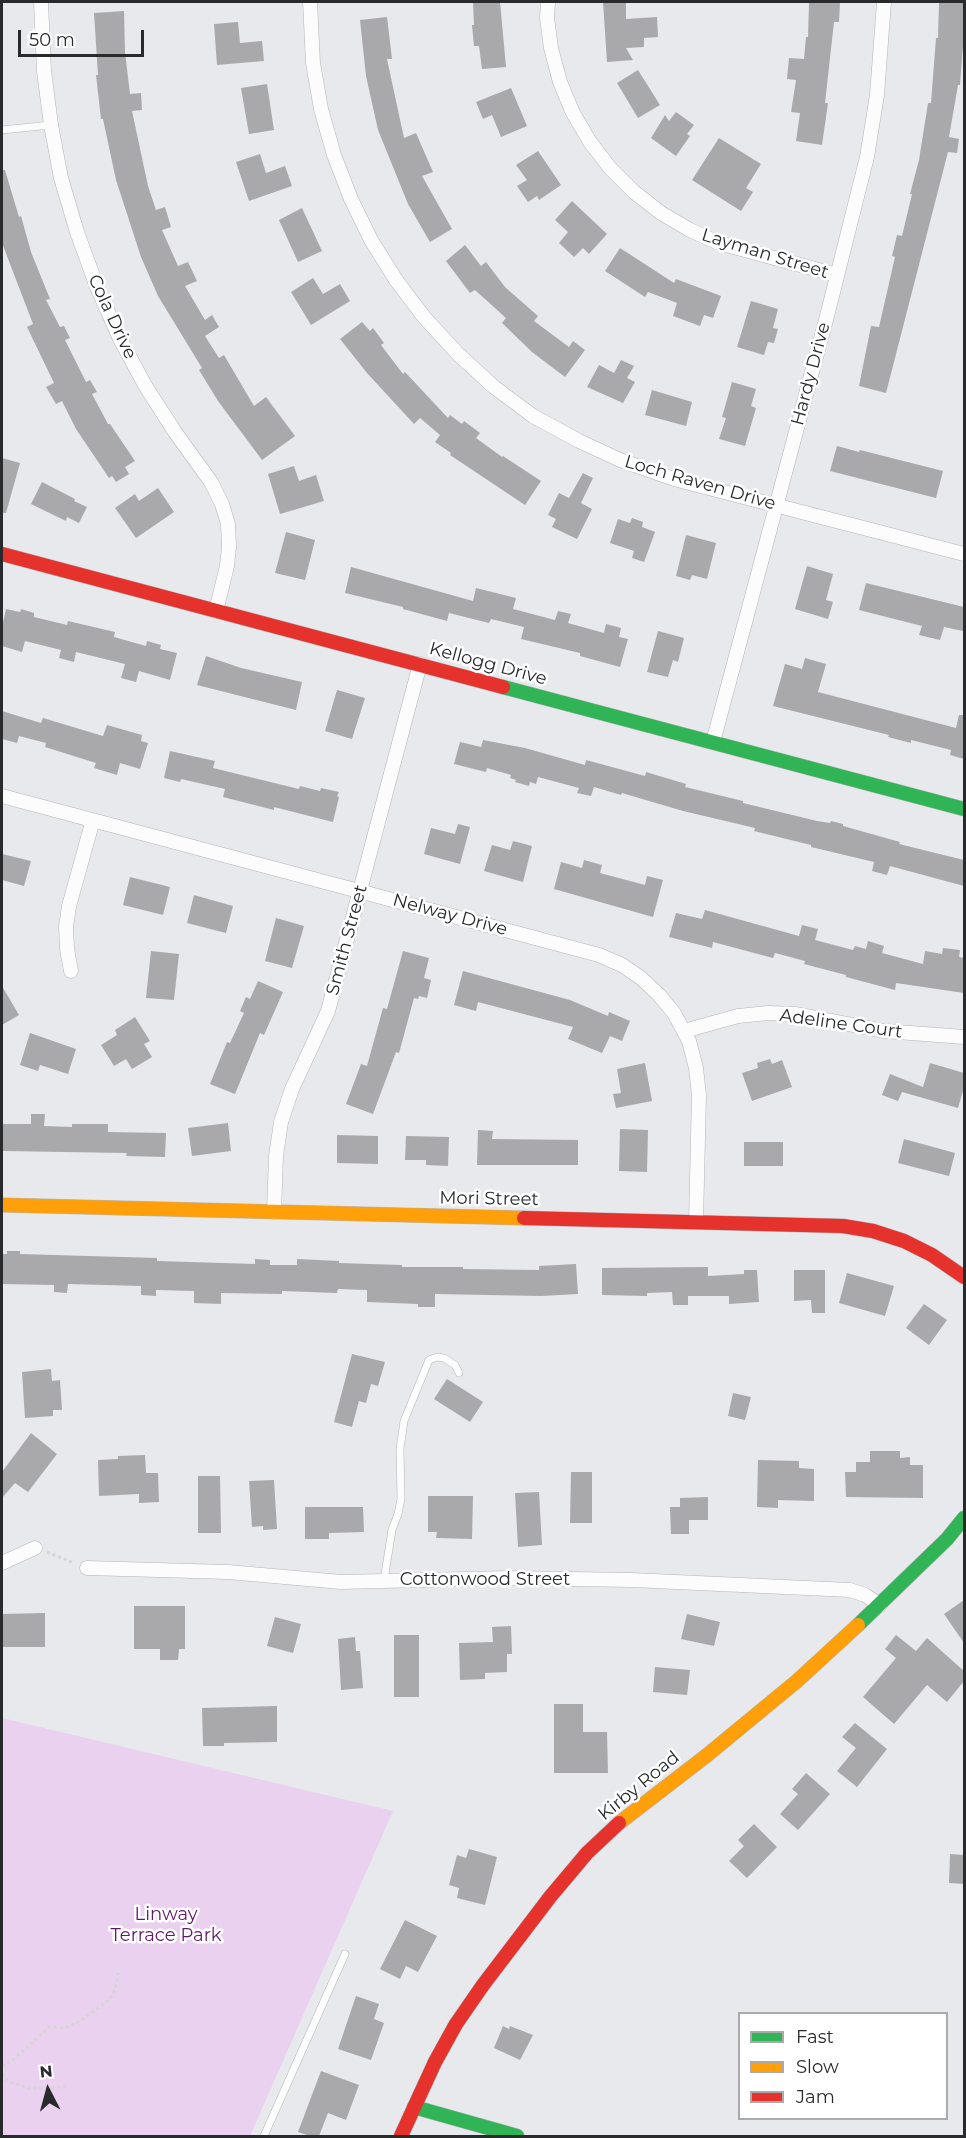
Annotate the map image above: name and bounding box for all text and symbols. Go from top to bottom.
scale bar [21,18,147,56]
text: 50 m [29,29,75,51]
street label: Layman Street [699,224,831,284]
street label: Cola Drive [83,271,141,363]
street label: Hardy Drive [787,320,835,428]
street label: Loch Raven Drive [622,451,778,515]
street label: Kellogg Drive [427,638,549,690]
street label: Smith Street [322,882,372,998]
street label: Nelway Drive [390,889,510,941]
street label: Adeline Court [778,1005,904,1043]
street label: Mori Street [439,1187,539,1211]
street label: Cottonwood Street [400,1569,570,1591]
street label: Kirby Road [594,1747,684,1825]
park label: Linway Terrace Park [110,1904,222,1946]
legend [738,2012,948,2120]
text: Fast [796,2026,834,2048]
text: Slow [796,2056,839,2078]
north arrow [18,2060,78,2120]
text: N [39,2061,53,2082]
text: Jam [796,2086,835,2108]

